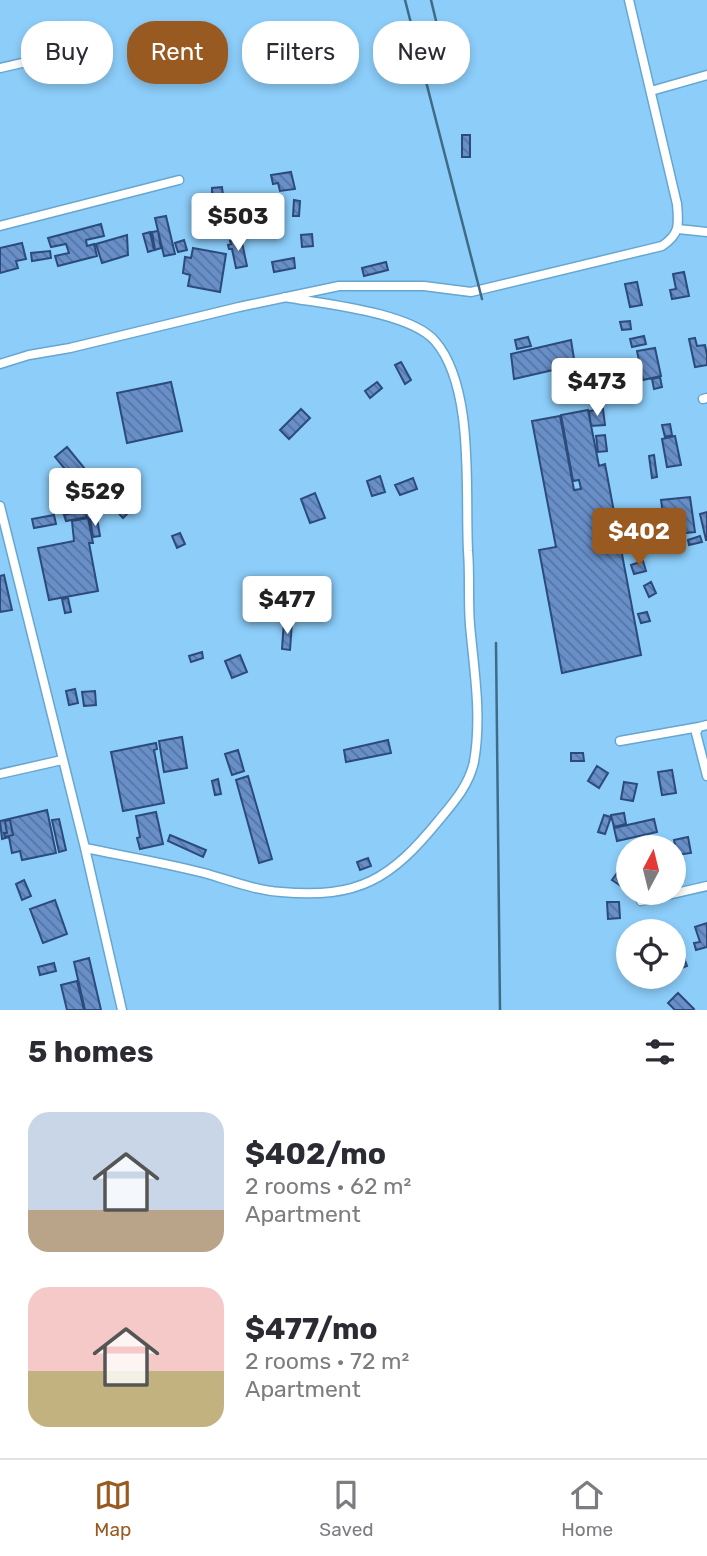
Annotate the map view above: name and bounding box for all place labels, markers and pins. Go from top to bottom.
pin: $503 [197,194,279,253]
pin: $473 [556,358,638,418]
pin: $529 [54,468,136,528]
pin: $402 [598,508,680,568]
pin: $477 [246,576,328,636]

